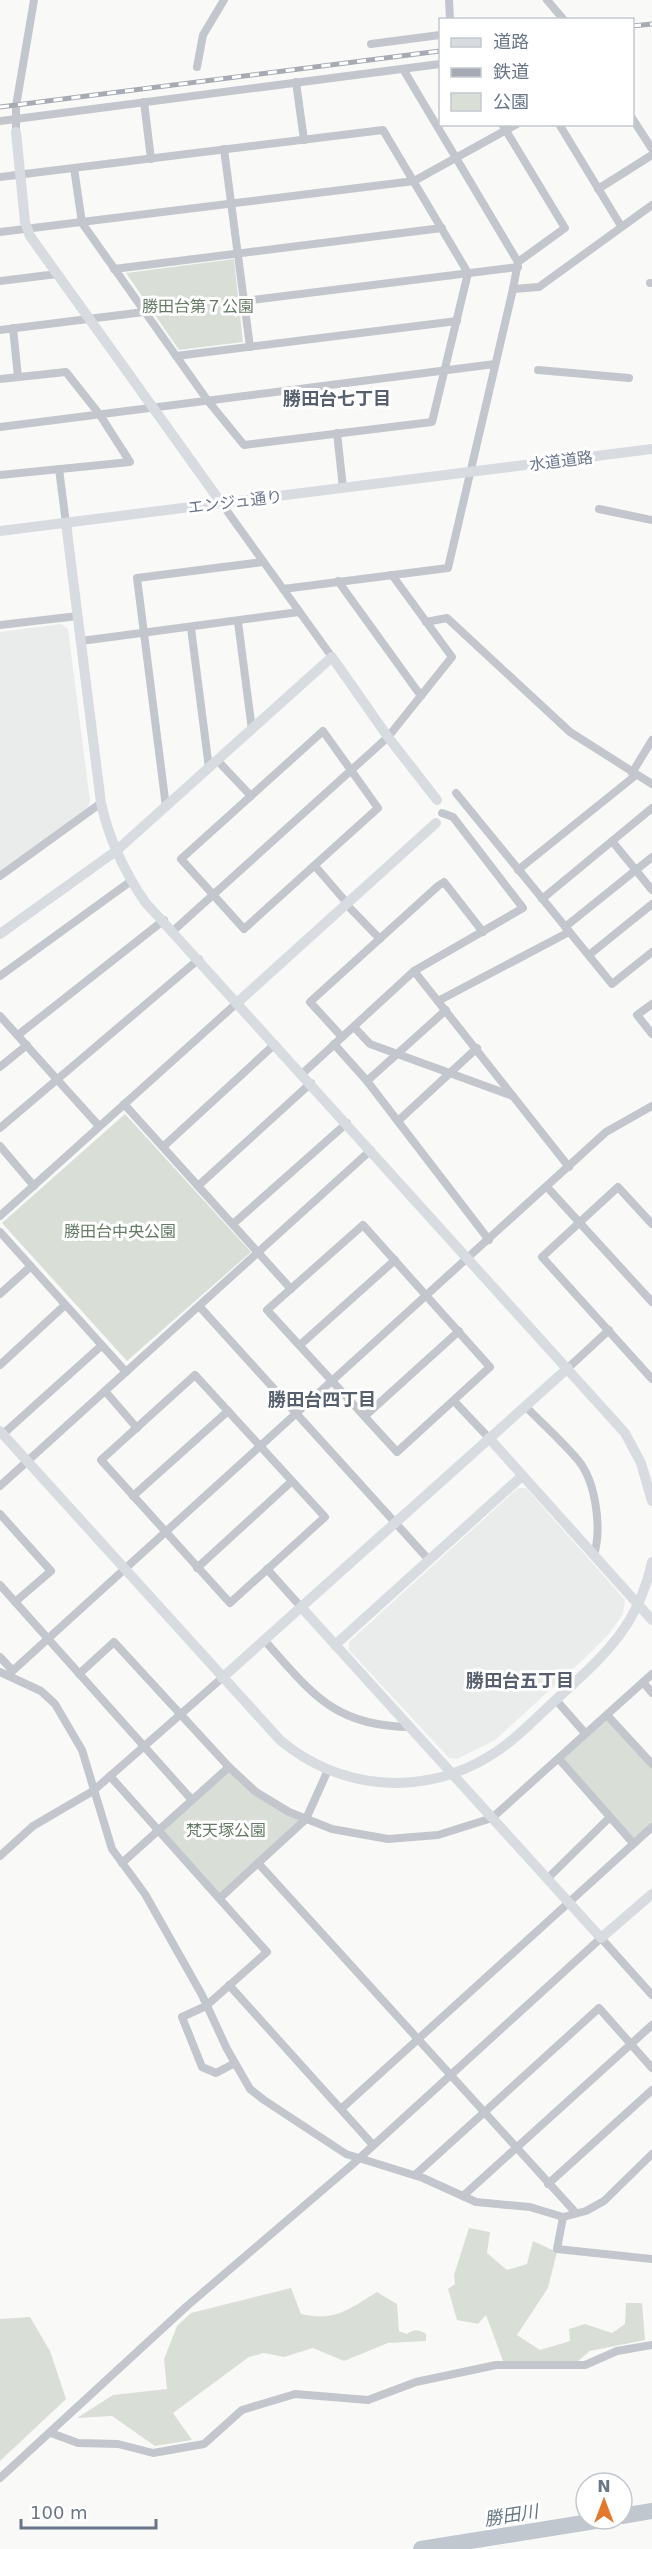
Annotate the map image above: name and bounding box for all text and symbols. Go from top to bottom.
legend [439,18,634,126]
text: 道路 [493,31,529,52]
text: 鉄道 [493,61,529,82]
text: 公園 [493,91,529,112]
park label: 勝田台第７公園 [142,297,254,316]
district label: 勝田台七丁目 [283,388,391,409]
street label: 水道道路 [528,448,594,474]
street label: エンジュ通り [187,487,283,517]
park label: 勝田台中央公園 [64,1222,176,1241]
district label: 勝田台四丁目 [268,1389,376,1410]
district label: 勝田台五丁目 [466,1670,574,1691]
park label: 梵天塚公園 [186,1821,266,1840]
north arrow [574,2471,634,2531]
text: N [597,2477,611,2496]
scale bar [21,2492,156,2530]
water label: 勝田川 [483,2500,541,2530]
text: 100 m [30,2502,88,2523]

